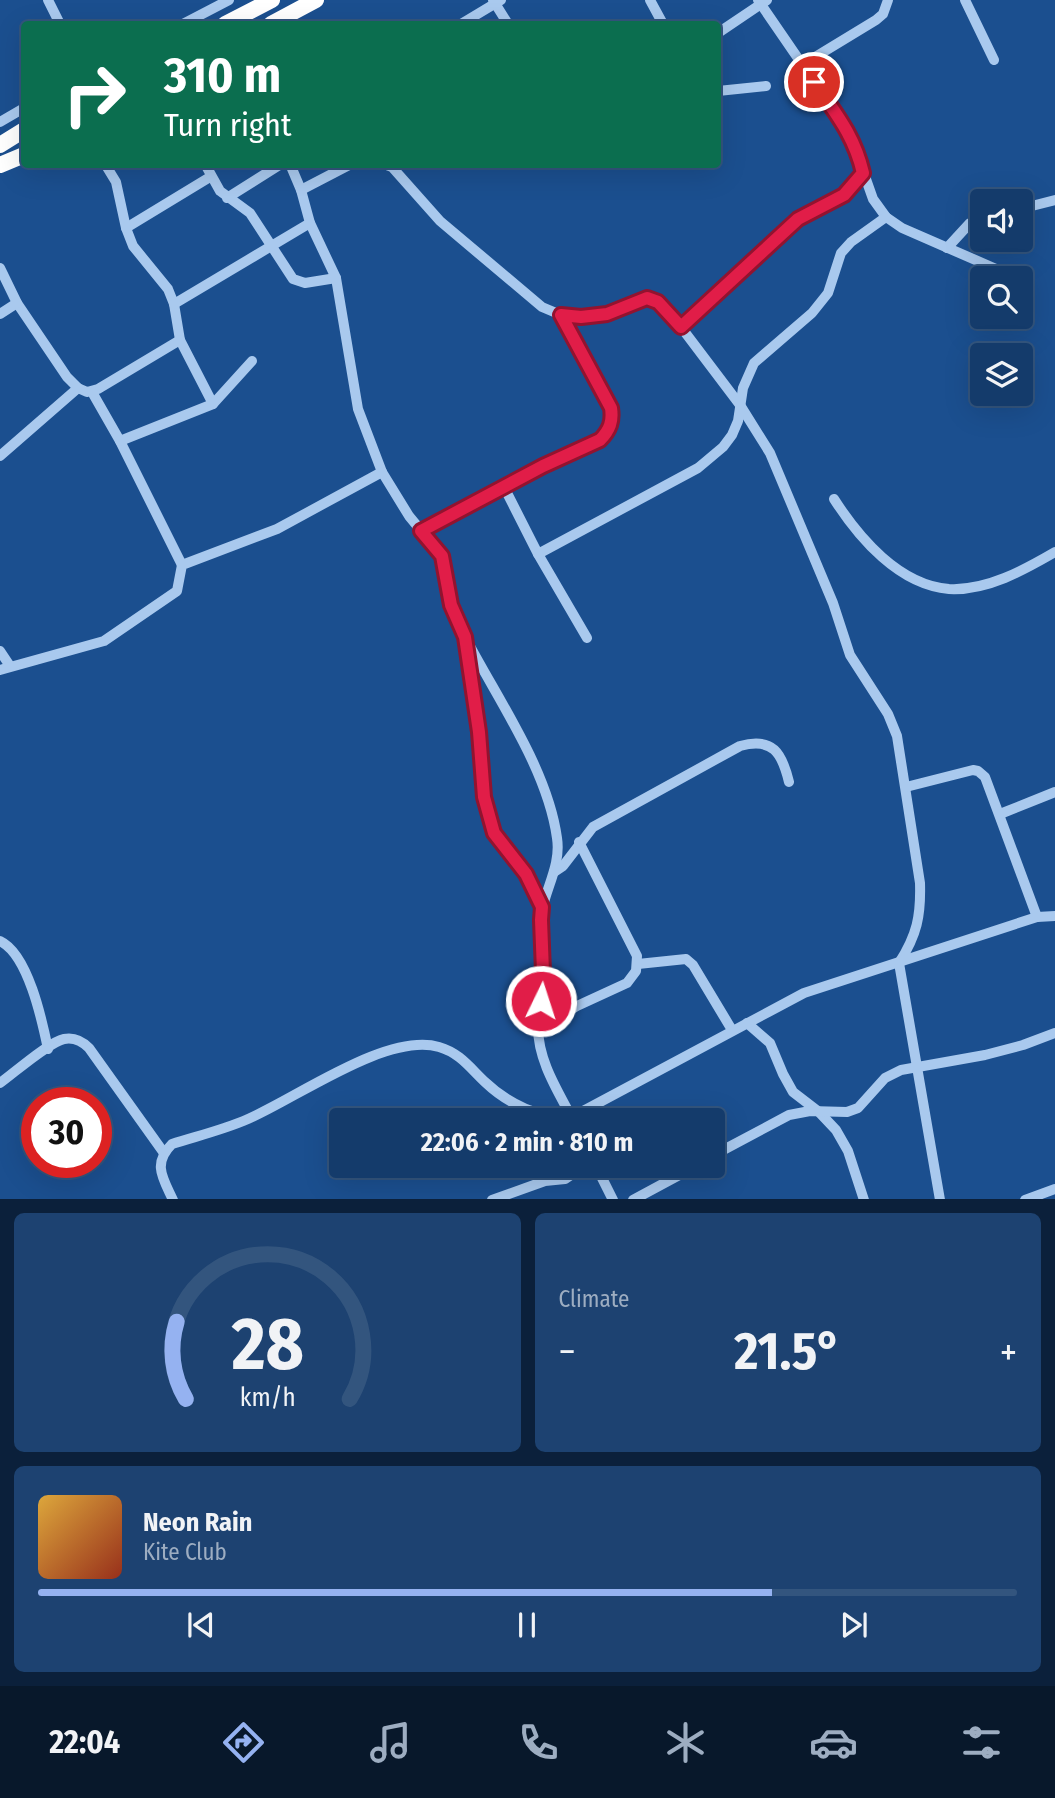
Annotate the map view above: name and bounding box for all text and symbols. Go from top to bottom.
text: 310 m [164,46,281,105]
icon: right [49,49,140,140]
pin [784,52,844,112]
icon: arrive [795,63,833,101]
text: Turn right [164,106,291,144]
map controls [970,189,1033,406]
button: sound [970,189,1033,252]
button: search [970,266,1033,329]
button: layers [970,343,1033,406]
position arrow [504,964,578,1038]
speed limit sign: 30 [21,1087,112,1178]
text: 22:06 · 2 min · 810 m [421,1127,633,1158]
text: Climate [559,1285,629,1313]
text: 28 [230,1301,303,1388]
text: 21.5° [734,1320,841,1383]
text: − [559,1329,576,1375]
text: + [1000,1329,1017,1375]
text: km/h [239,1382,295,1412]
text: Neon Rain [143,1507,252,1538]
text: Kite Club [143,1538,227,1566]
icon: previous [182,1606,220,1644]
icon: pause [508,1606,546,1644]
icon: next [835,1606,873,1644]
icon: directions [219,1718,268,1767]
icon: music [366,1718,415,1767]
icon: phone [514,1718,563,1767]
icon: climate [661,1718,710,1767]
icon: car [809,1718,858,1767]
icon: filters [957,1718,1006,1767]
text: 22:04 [49,1723,120,1761]

